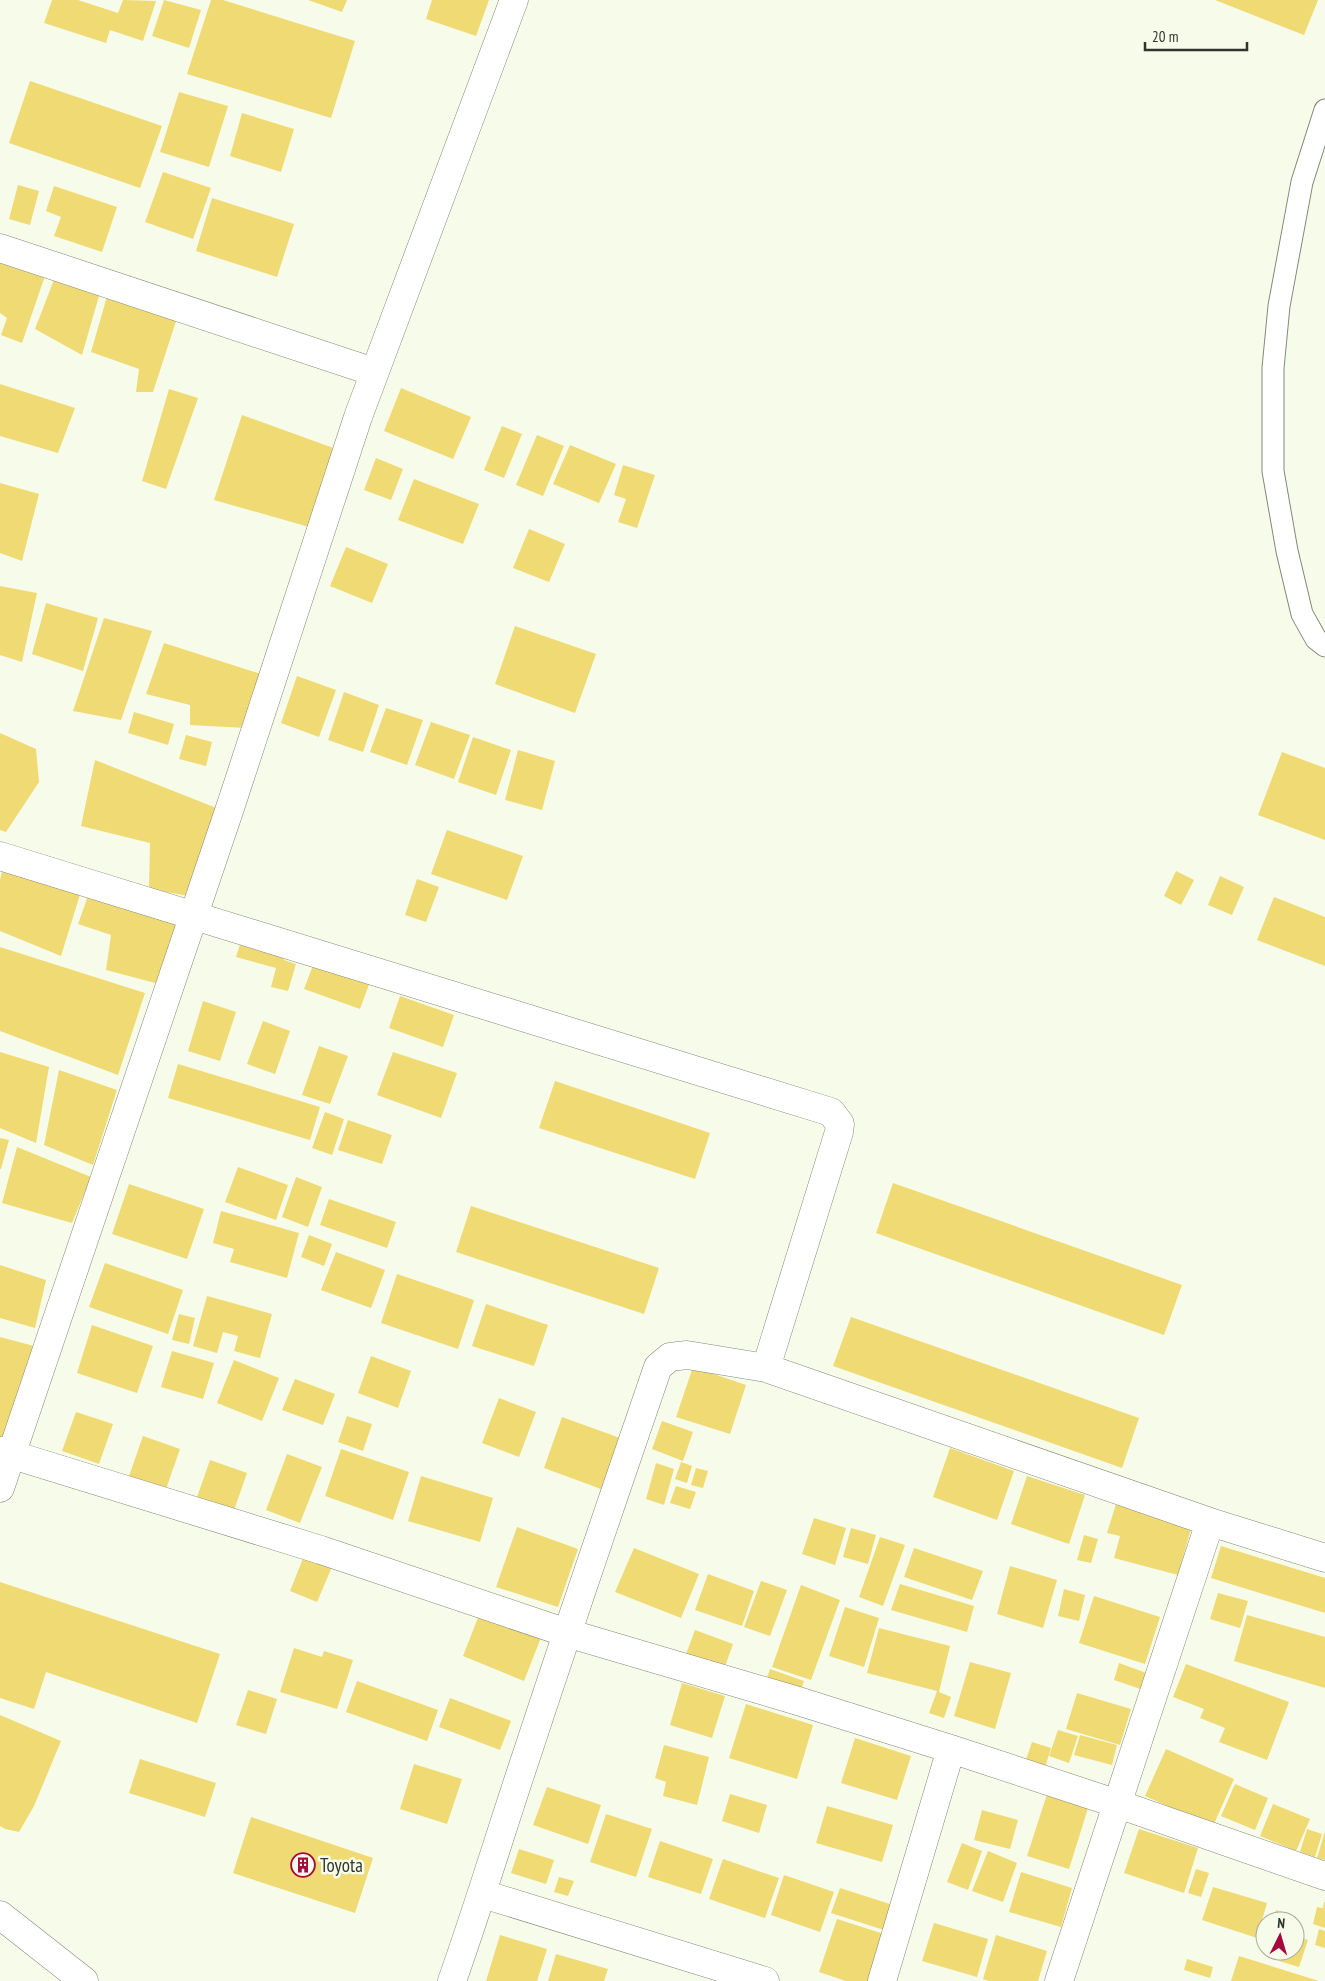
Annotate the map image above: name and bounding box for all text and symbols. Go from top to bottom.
scale bar [1145,20,1248,52]
text: 20 m [1152,27,1178,46]
building icon: Toyota [290,1852,316,1878]
place label: Toyota [320,1853,363,1877]
north arrow [1255,1911,1305,1961]
text: N [1277,1914,1286,1932]

